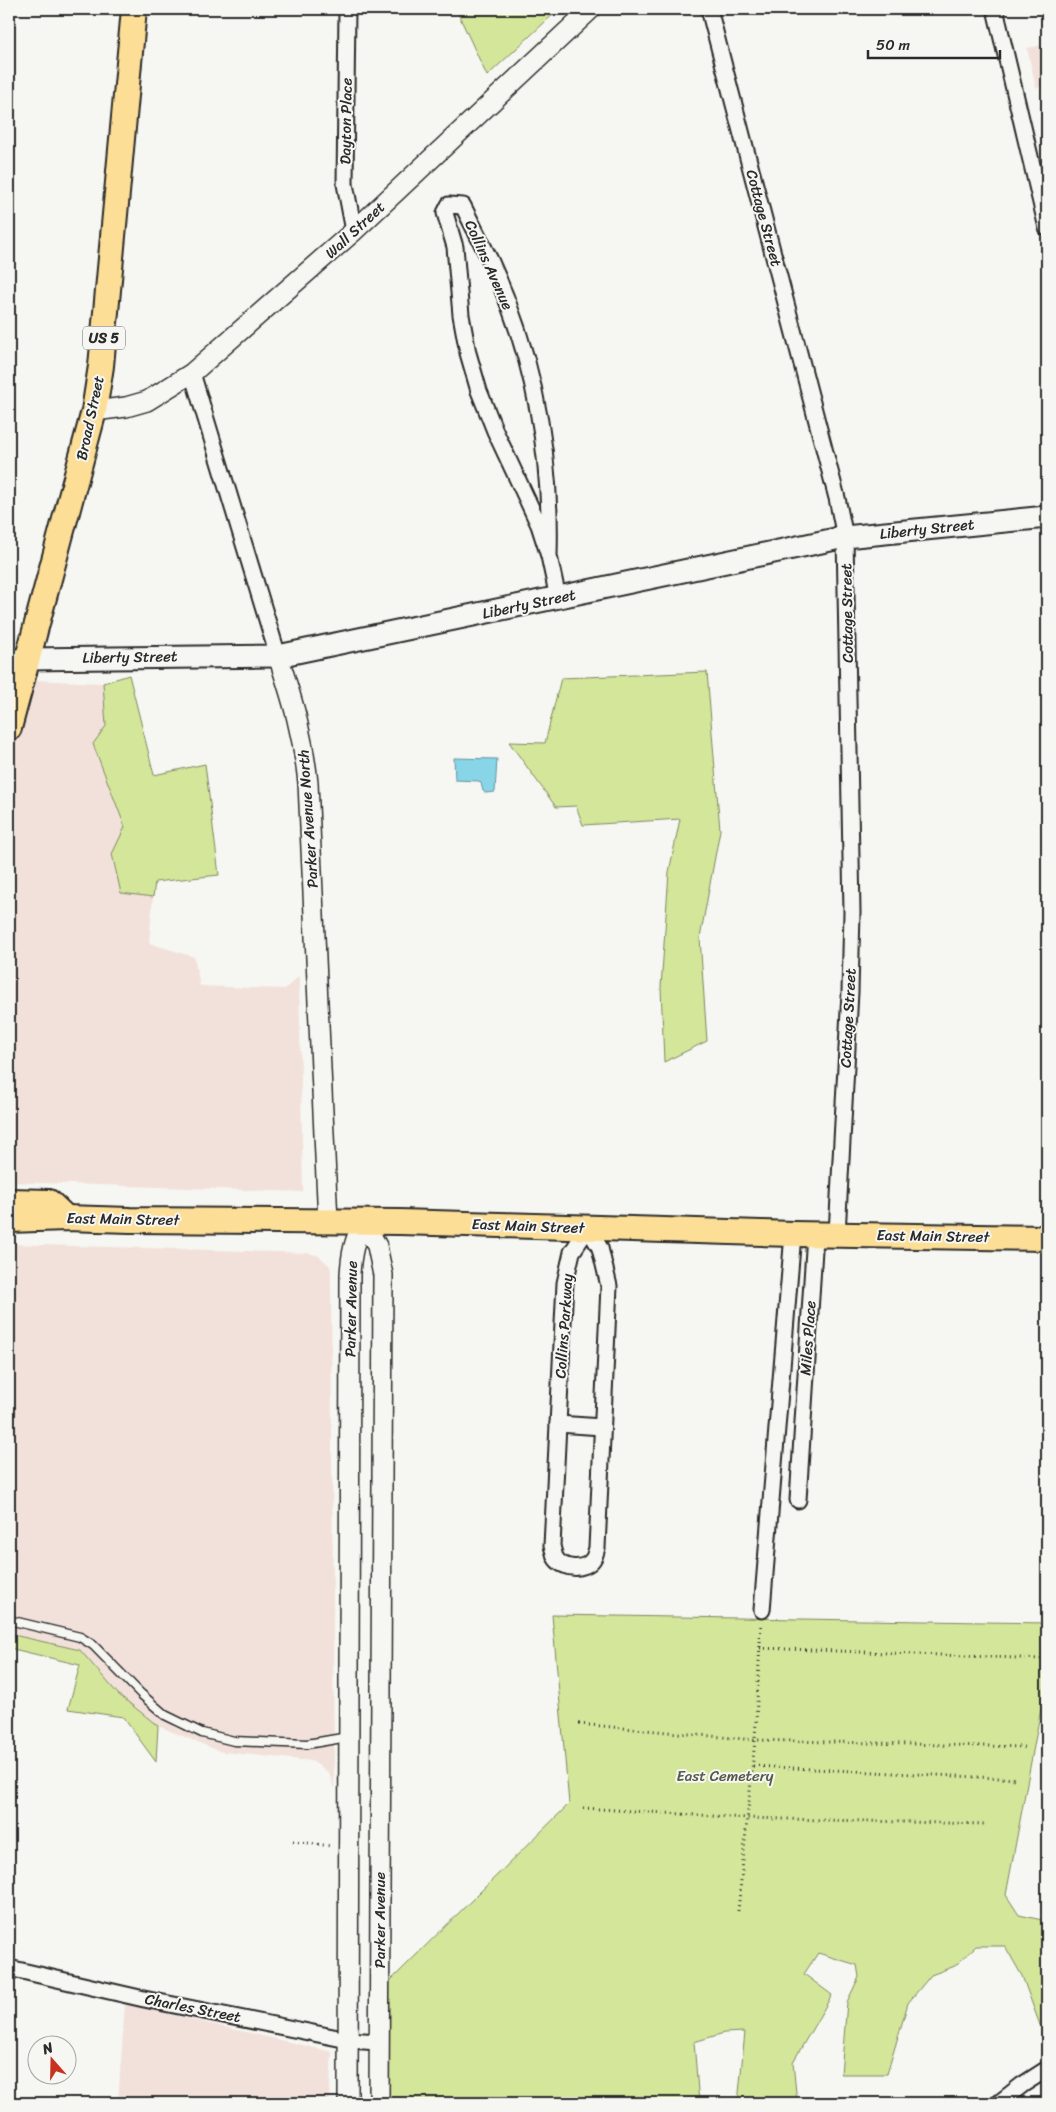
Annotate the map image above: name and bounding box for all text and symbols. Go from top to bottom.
scale bar [868,28,1001,60]
text: 50 m [876,32,911,58]
street label: Dayton Place [332,77,360,165]
street label: Cottage Street [739,166,790,270]
street label: Wall Street [319,195,392,265]
street label: Collins Avenue [457,216,521,315]
road number: US 5 [83,326,125,349]
street label: Broad Street [68,373,112,463]
street label: Liberty Street [878,511,976,547]
street label: Cottage Street [833,562,861,663]
street label: Liberty Street [480,581,579,627]
street label: Liberty Street [82,643,178,671]
street label: Parker Avenue North [290,749,326,889]
street label: Cottage Street [832,967,864,1068]
street label: East Main Street [66,1205,181,1233]
street label: East Main Street [471,1211,586,1241]
street label: East Main Street [876,1222,991,1250]
street label: Parker Avenue [337,1260,365,1357]
street label: Collins Parkway [547,1272,581,1379]
street label: Miles Place [792,1299,824,1376]
park label: East Cemetery [676,1763,774,1789]
street label: Parker Avenue [367,1872,393,1968]
street label: Charles Street [143,1986,244,2030]
north arrow [28,2034,78,2084]
text: N [38,2035,57,2062]

